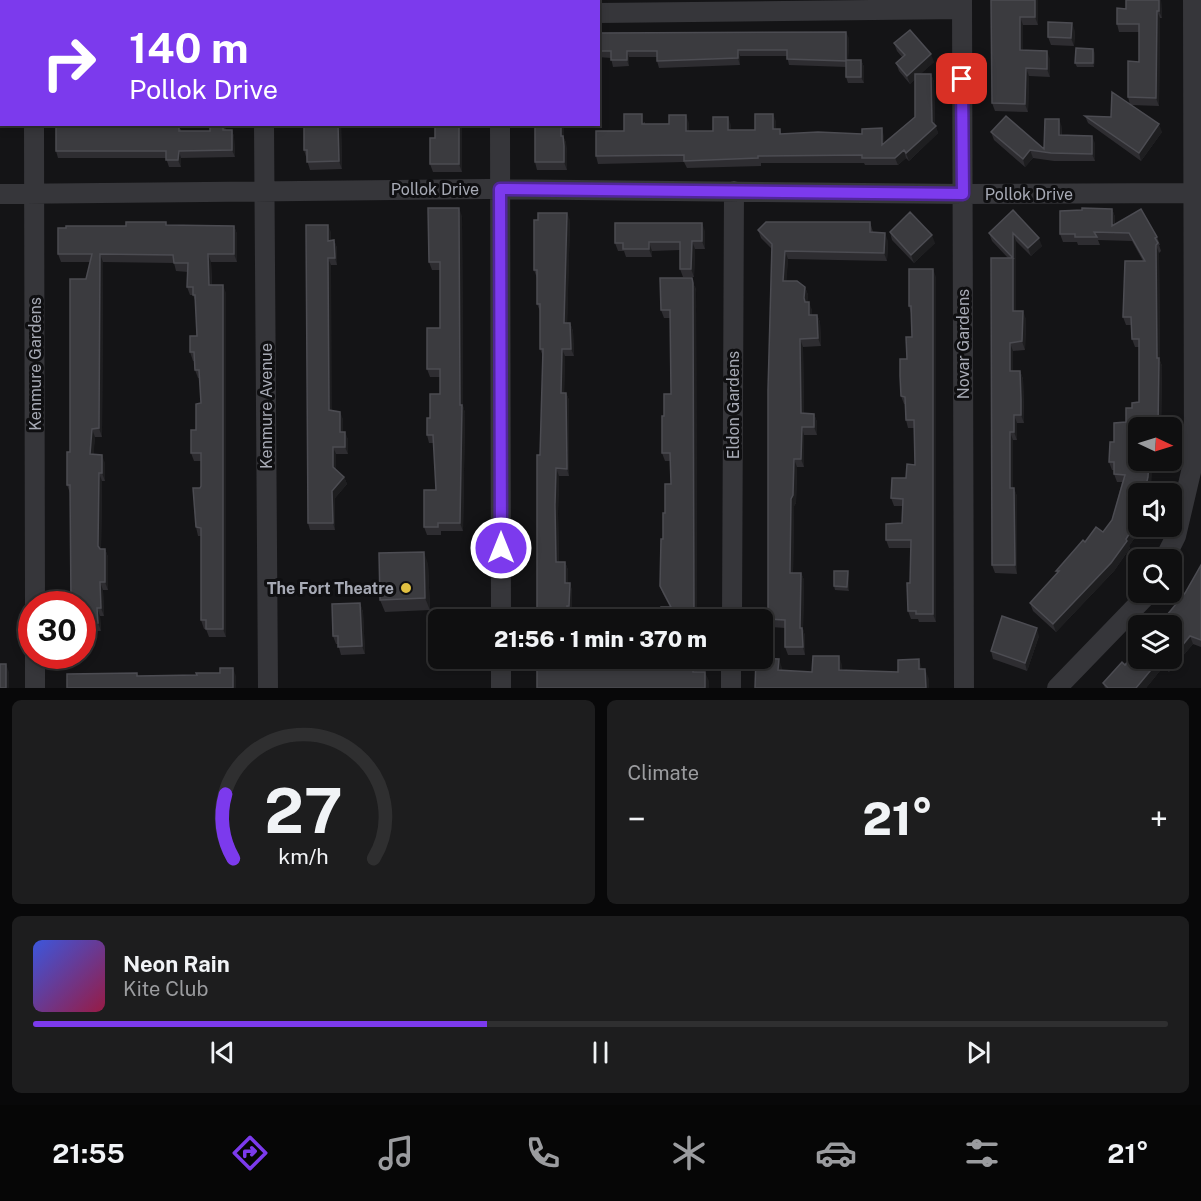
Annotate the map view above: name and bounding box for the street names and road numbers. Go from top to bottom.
street label: Pollok Drive [391,180,479,199]
street label: Pollok Drive [985,185,1073,204]
street label: Novar Gardens [954,289,973,399]
street label: Kenmure Gardens [26,297,45,431]
street label: Kenmure Avenue [257,343,276,469]
street label: Eldon Gardens [724,351,743,459]

